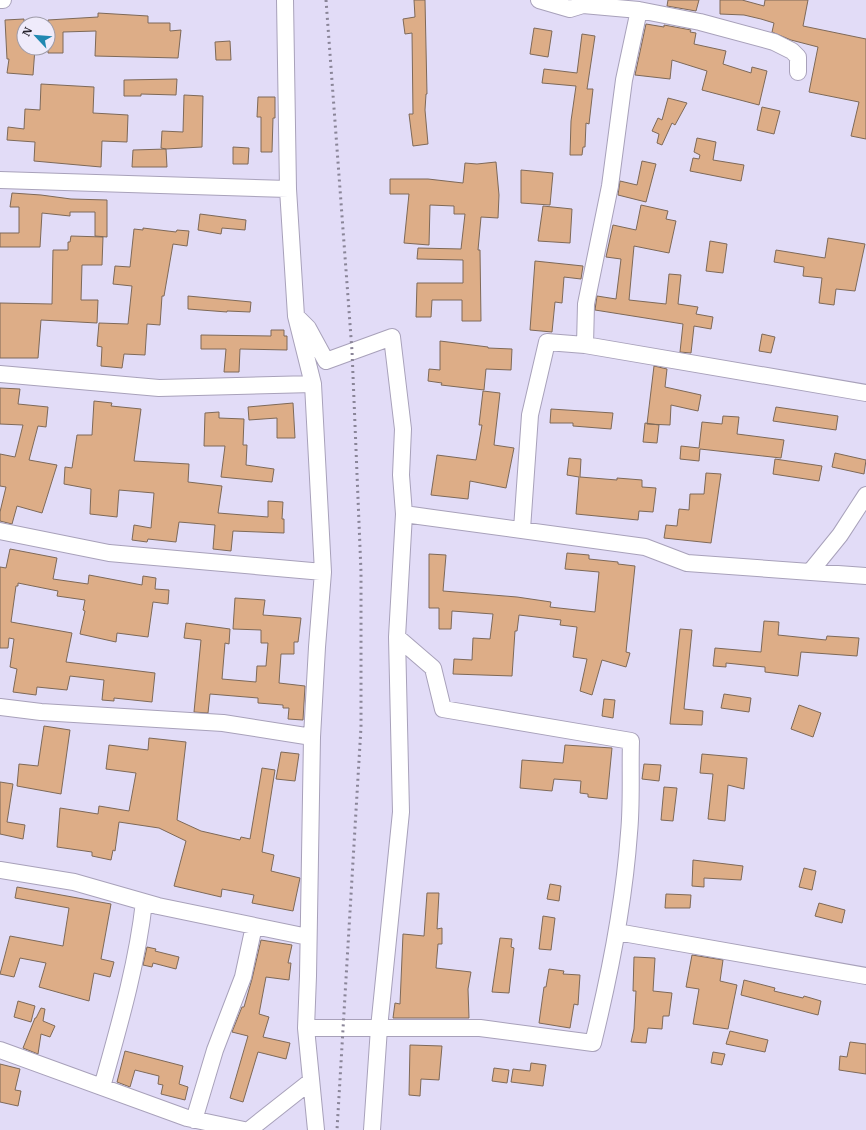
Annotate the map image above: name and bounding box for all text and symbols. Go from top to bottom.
north arrow [16,16,56,56]
text: N [19,24,35,39]

